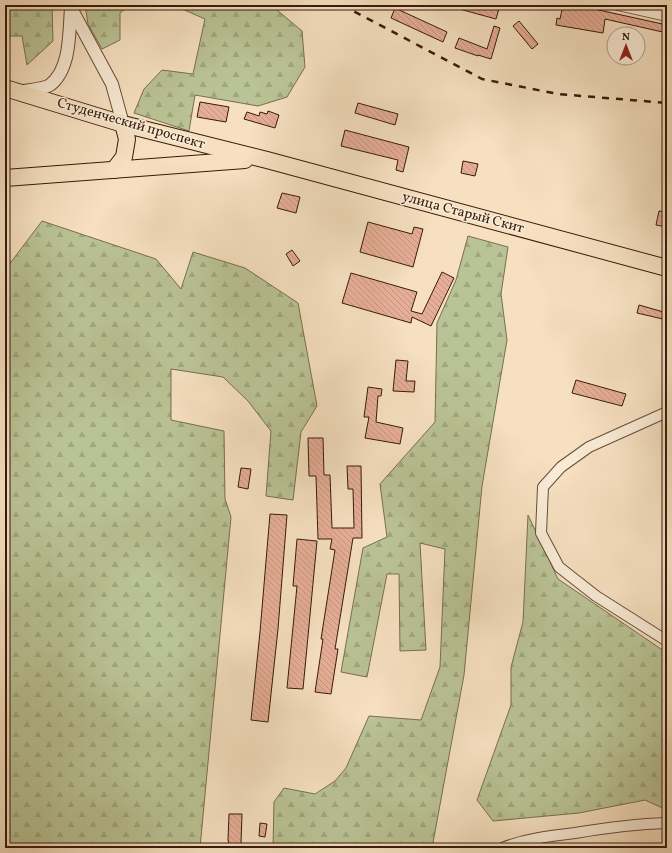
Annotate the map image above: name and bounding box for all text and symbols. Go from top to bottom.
north arrow [606,26,646,66]
text: N [622,30,630,45]
street label: Студенческий проспект [55,94,207,154]
street label: улица Старый Скит [400,188,526,238]

